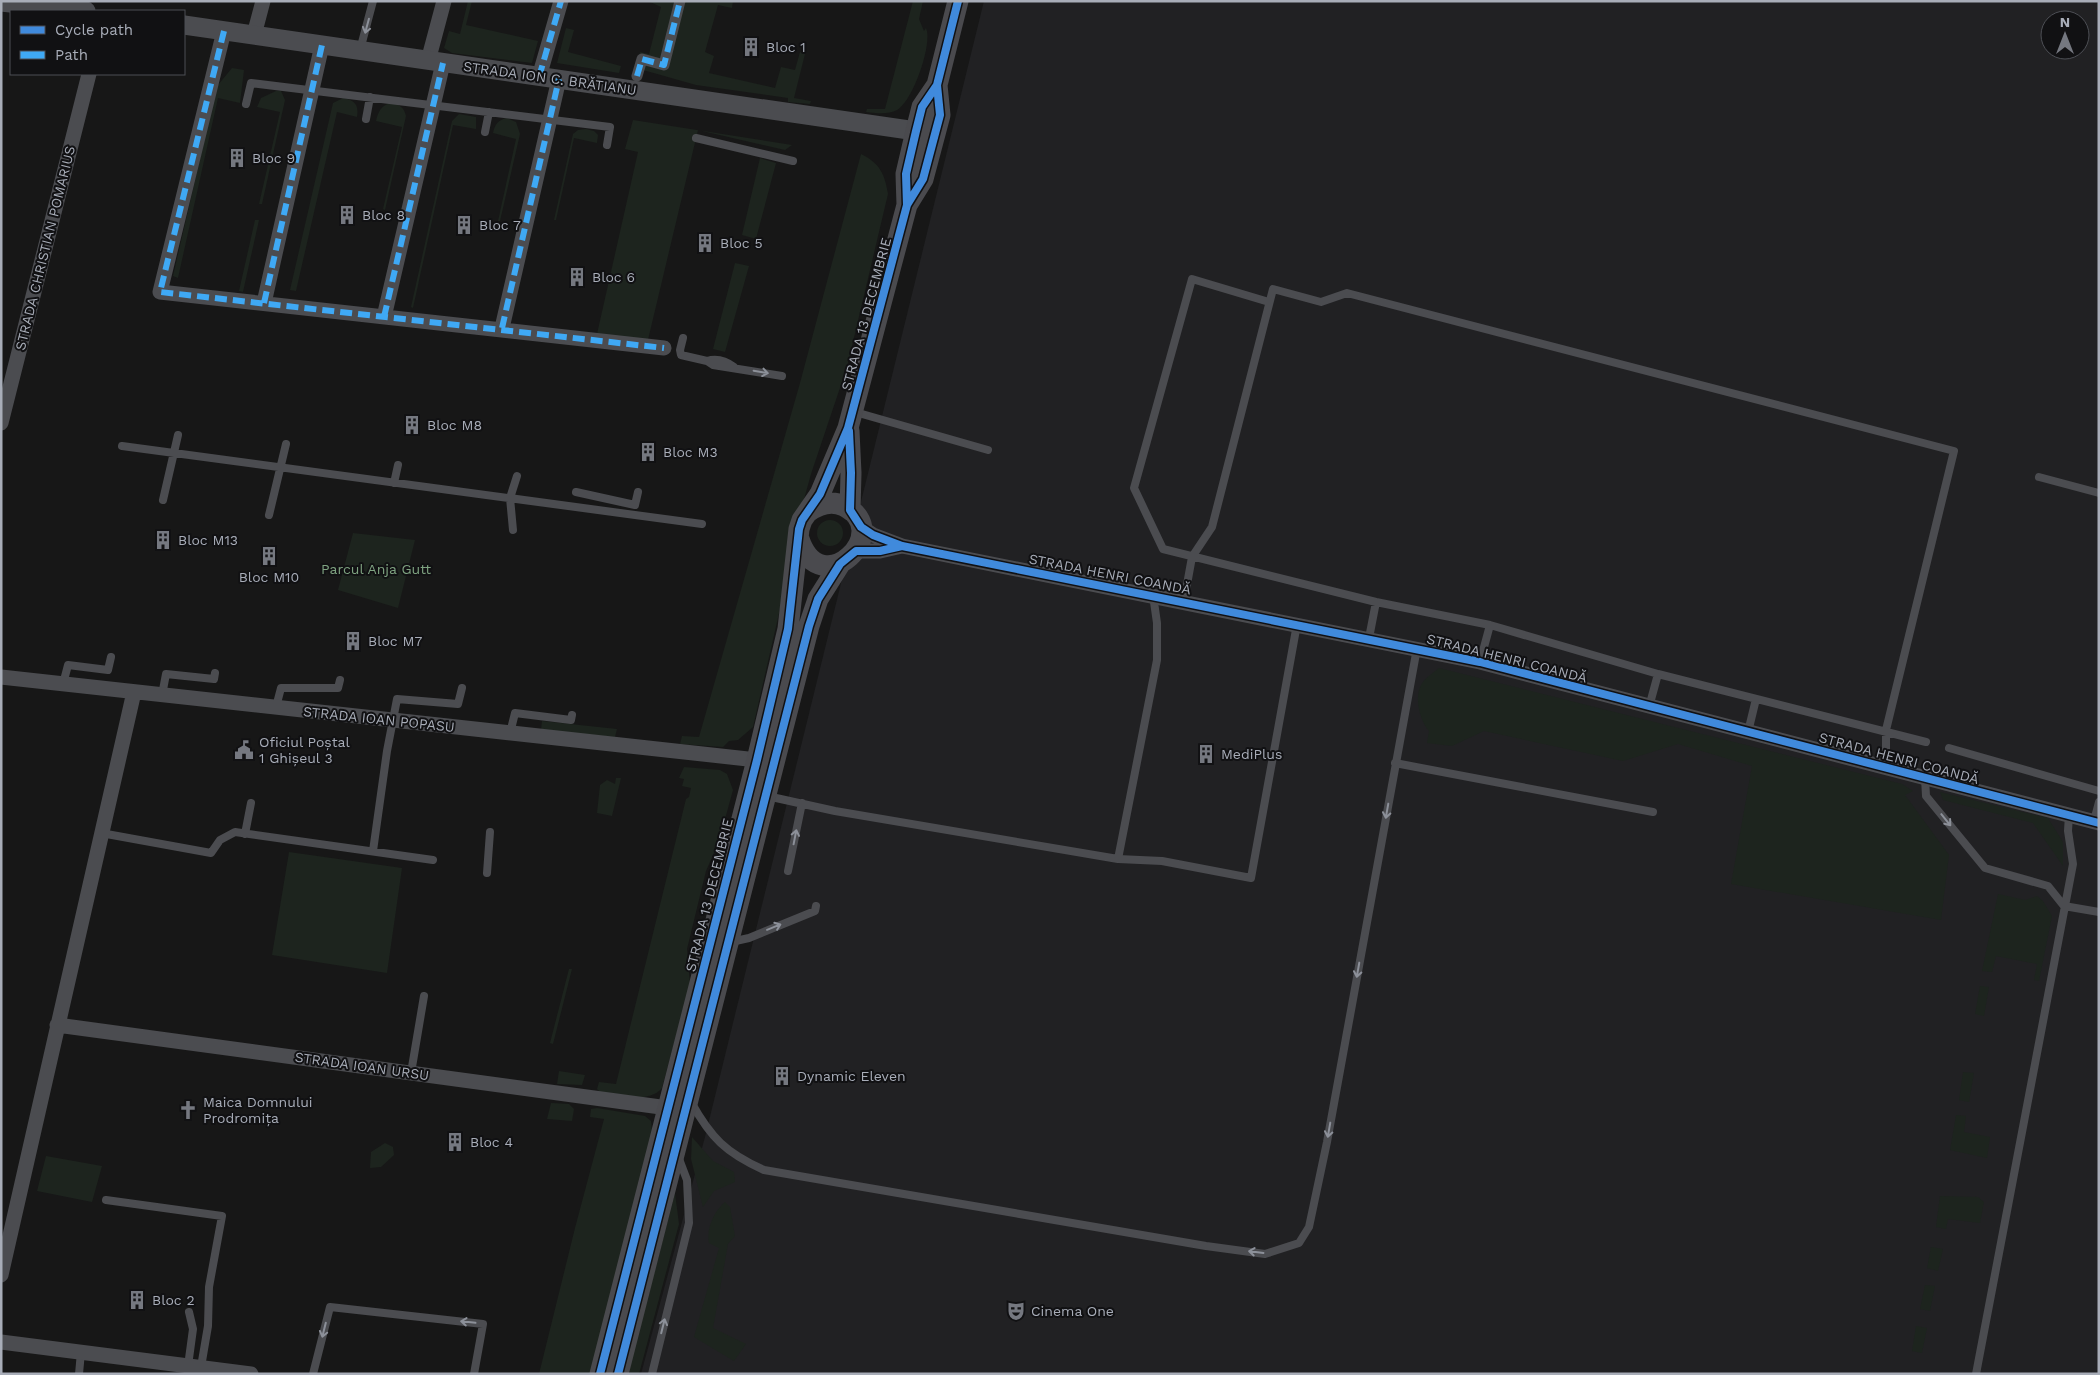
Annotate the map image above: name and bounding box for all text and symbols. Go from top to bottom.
legend [10,10,185,75]
north arrow [2040,10,2090,60]
text: N [2060,14,2070,30]
one-way arrow [361,17,371,33]
text: Cycle path [55,21,133,39]
building icon: Bloc 1 [740,36,762,58]
place label: Bloc 1 [766,39,806,55]
text: Path [55,46,88,64]
street label: STRADA ION C. BRĂTIANU [462,58,638,98]
street label: STRADA CHRISTIAN POMARIUS [12,144,78,352]
building icon: Bloc 9 [226,147,248,169]
place label: Bloc 9 [252,150,295,166]
building icon: Bloc 8 [336,204,358,226]
place label: Bloc 8 [362,207,405,223]
building icon: Bloc 7 [453,214,475,236]
place label: Bloc 7 [479,217,521,233]
building icon: Bloc 5 [694,232,716,254]
place label: Bloc 5 [720,235,763,251]
street label: STRADA 13 DECEMBRIE [838,236,894,392]
building icon: Bloc 6 [566,266,588,288]
place label: Bloc 6 [592,269,635,285]
one-way arrow [753,368,769,378]
building icon: Bloc M8 [401,414,423,436]
place label: Bloc M8 [427,417,482,433]
building icon: Bloc M3 [637,441,659,463]
place label: Bloc M3 [663,444,718,460]
building icon: Bloc M13 [152,529,174,551]
place label: Bloc M13 [178,532,238,548]
building icon: Bloc M10 [258,545,280,567]
street label: STRADA HENRI COANDĂ [1028,550,1192,598]
park label: Parcul Anja Gutt [321,561,431,577]
place label: Bloc M10 [239,569,299,585]
building icon: Bloc M7 [342,630,364,652]
street label: STRADA HENRI COANDĂ [1425,630,1589,686]
place label: Bloc M7 [368,633,422,649]
street label: STRADA IOAN POPASU [302,703,456,735]
street label: STRADA HENRI COANDĂ [1817,729,1981,787]
place label: Oficiul Poștal 1 Ghișeul 3 [259,734,350,767]
public building icon: Oficiul Poștal 1 Ghișeul 3 [233,739,255,761]
building icon: MediPlus [1195,743,1217,765]
place label: MediPlus [1221,746,1282,762]
one-way arrow [1381,802,1391,818]
one-way arrow [1940,813,1951,826]
street label: STRADA 13 DECEMBRIE [682,816,736,973]
one-way arrow [790,830,800,846]
one-way arrow [766,922,781,931]
one-way arrow [1352,962,1362,978]
street label: STRADA IOAN URSU [294,1049,430,1083]
building icon: Dynamic Eleven [771,1065,793,1087]
place label: Dynamic Eleven [797,1068,906,1084]
place label: Maica Domnului Prodromița [203,1094,313,1127]
church icon: Maica Domnului Prodromița [177,1099,199,1121]
one-way arrow [1323,1122,1333,1138]
building icon: Bloc 4 [444,1131,466,1153]
place label: Bloc 4 [470,1134,513,1150]
one-way arrow [1248,1247,1264,1257]
building icon: Bloc 2 [126,1289,148,1311]
place label: Bloc 2 [152,1292,195,1308]
theatre icon: Cinema One [1005,1300,1027,1322]
place label: Cinema One [1031,1303,1114,1319]
one-way arrow [460,1317,476,1327]
one-way arrow [659,1319,669,1335]
one-way arrow [319,1321,328,1337]

